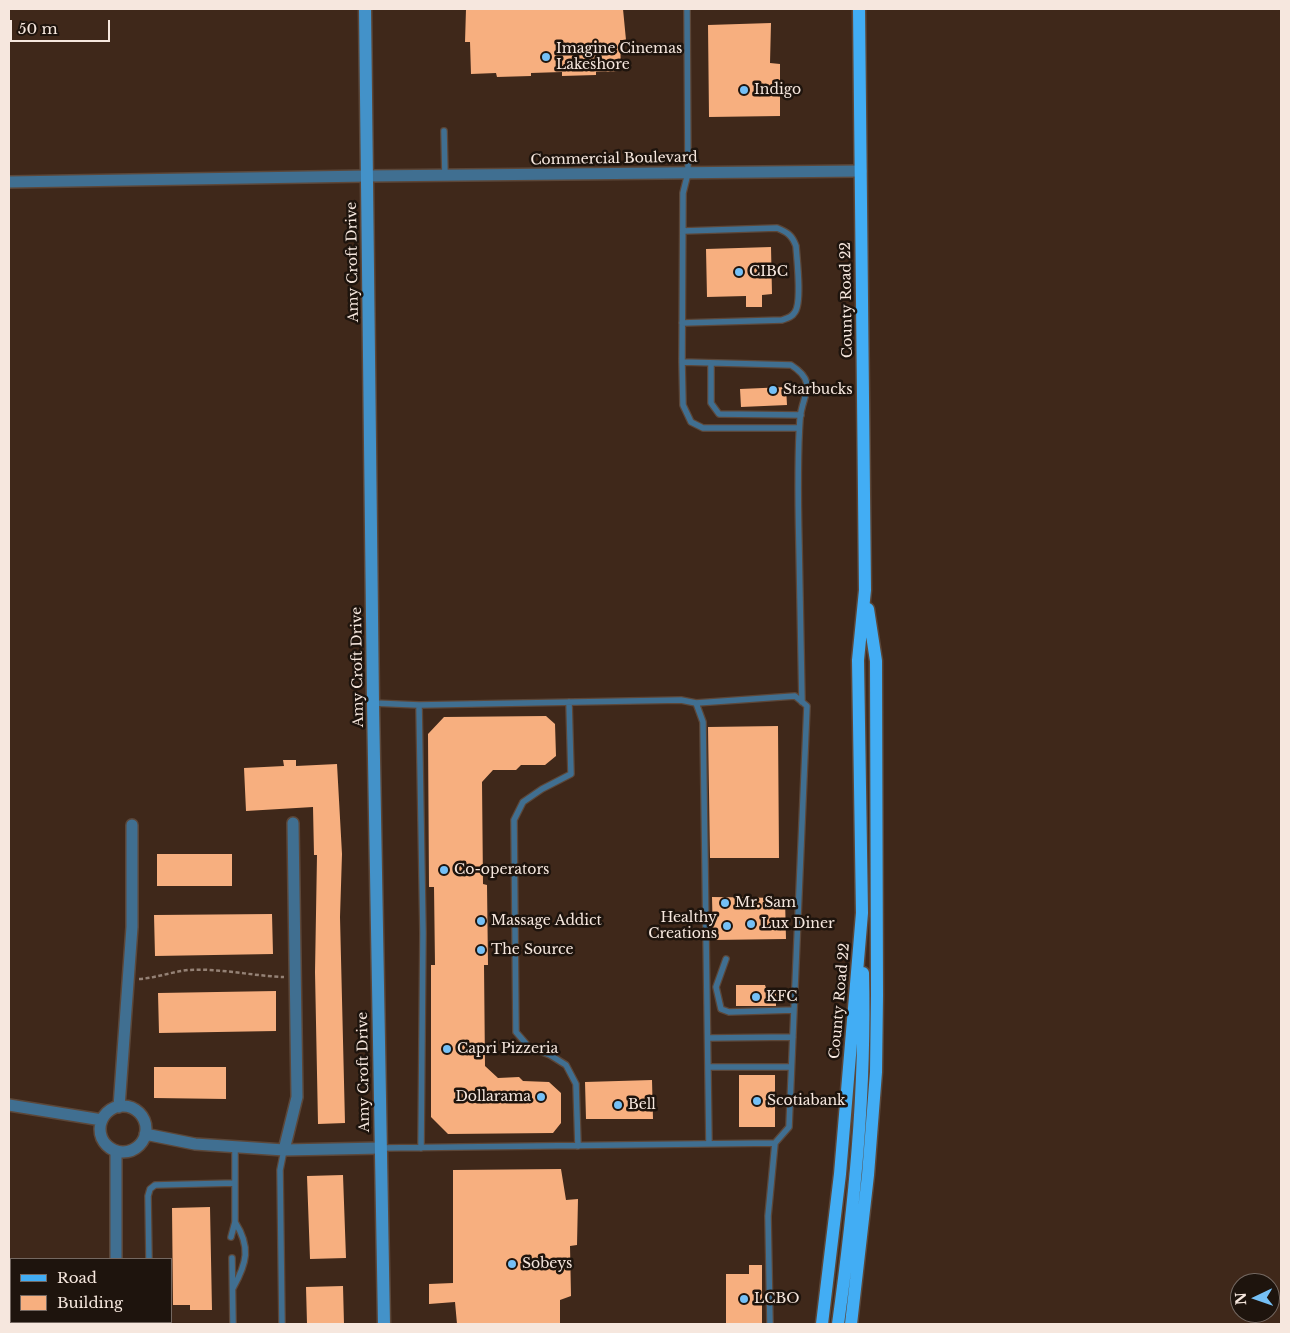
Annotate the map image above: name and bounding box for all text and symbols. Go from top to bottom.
scale bar [12,10,112,42]
text: 50 m [18,19,58,38]
place label: Imagine Cinemas Lakeshore [556,41,682,74]
marker: Imagine Cinemas Lakeshore [540,51,552,63]
place label: Indigo [754,82,801,98]
marker: Indigo [738,84,750,96]
street label: Commercial Boulevard [530,149,698,169]
street label: Amy Croft Drive [344,202,362,322]
street label: County Road 22 [838,242,856,358]
place label: CIBC [749,264,788,280]
marker: CIBC [733,266,745,278]
place label: Starbucks [783,382,853,398]
marker: Starbucks [767,384,779,396]
street label: Amy Croft Drive [349,607,367,727]
place label: Co-operators [454,862,549,878]
marker: Co-operators [438,864,450,876]
place label: Mr. Sam [735,895,796,911]
marker: Mr. Sam [719,897,731,909]
place label: Healthy Creations [648,910,717,942]
place label: Massage Addict [491,913,602,929]
marker: Massage Addict [475,915,487,927]
place label: Lux Diner [761,916,835,932]
marker: Lux Diner [745,918,757,930]
marker: Healthy Creations [721,920,733,932]
place label: The Source [491,942,574,958]
street label: County Road 22 [827,942,853,1060]
marker: The Source [475,944,487,956]
place label: KFC [766,989,798,1005]
marker: KFC [750,991,762,1003]
street label: Amy Croft Drive [355,1012,373,1132]
place label: Capri Pizzeria [457,1041,558,1057]
marker: Capri Pizzeria [441,1043,453,1055]
place label: Dollarama [455,1089,531,1105]
marker: Dollarama [535,1091,547,1103]
place label: Scotiabank [767,1093,846,1109]
marker: Scotiabank [751,1095,763,1107]
place label: Bell [628,1097,656,1113]
marker: Bell [612,1099,624,1111]
place label: Sobeys [522,1256,572,1272]
legend [10,1258,172,1323]
marker: Sobeys [506,1258,518,1270]
text: Road [57,1268,97,1287]
north arrow [1230,1273,1280,1323]
place label: LCBO [754,1291,799,1307]
text: N [1232,1292,1250,1306]
text: Building [57,1293,123,1312]
marker: LCBO [738,1293,750,1305]

